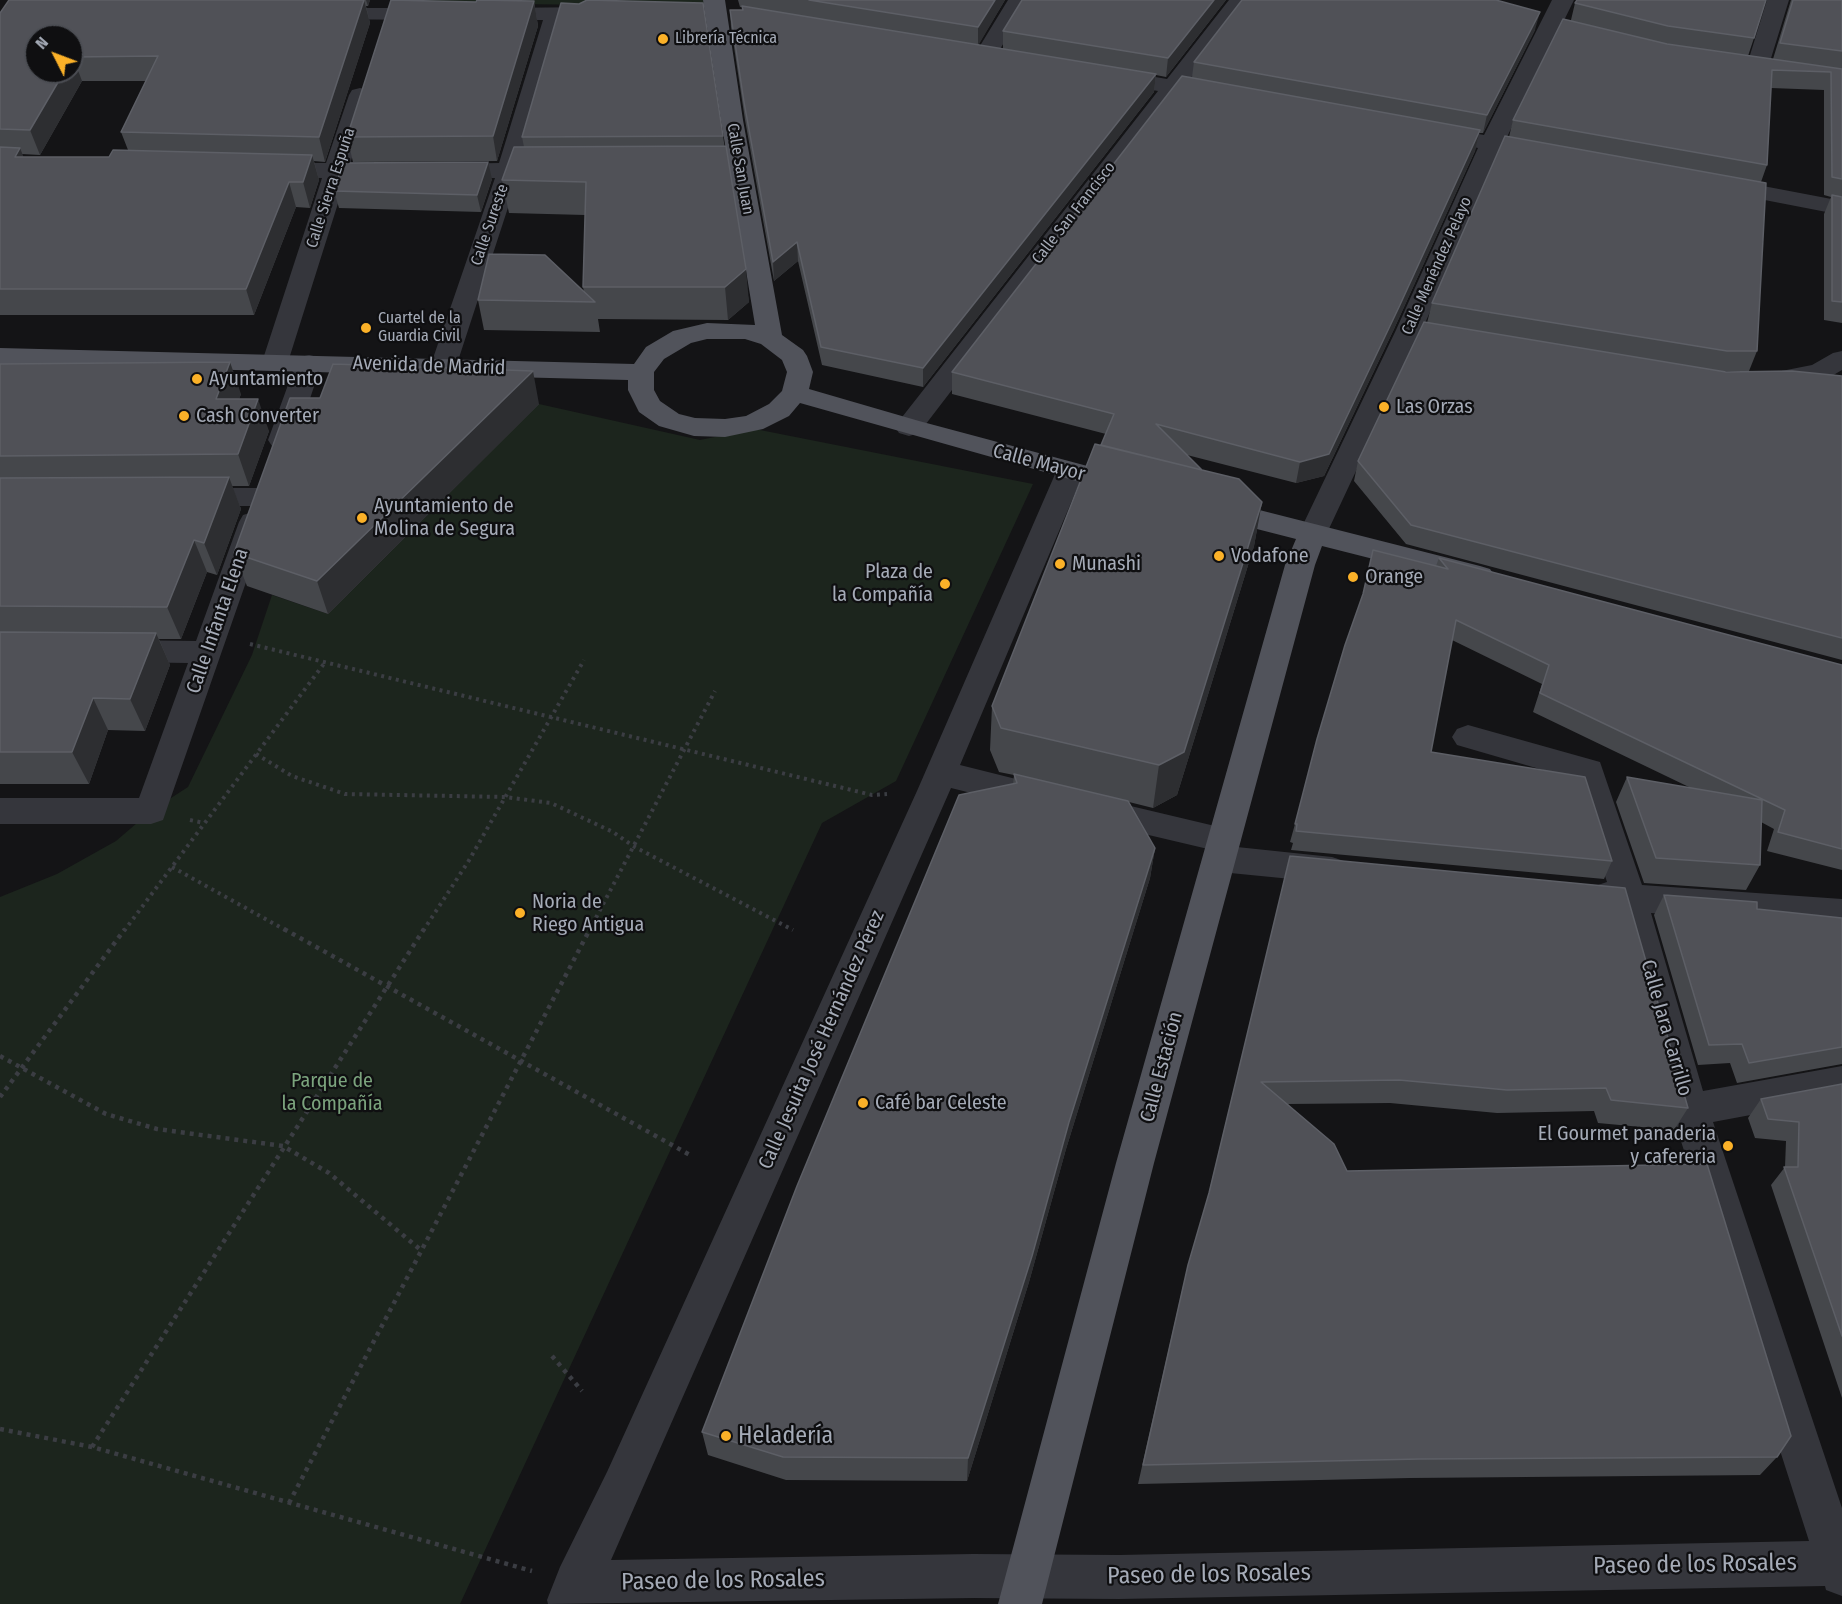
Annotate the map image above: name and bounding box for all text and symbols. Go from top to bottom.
north arrow [24,24,84,84]
place label: Librería Técnica [675,29,777,49]
marker: Librería Técnica [656,32,670,46]
text: N [31,33,52,53]
street label: Calle San Juan [723,122,757,216]
street label: Calle Sierra Espuña [303,125,359,251]
street label: Calle San Francisco [1028,158,1120,268]
street label: Calle Sureste [467,182,513,268]
street label: Calle Menéndez Pelayo [1398,194,1476,338]
place label: Cuartel de la Guardia Civil [378,309,461,347]
marker: Cuartel de la Guardia Civil [359,321,373,335]
street label: Avenida de Madrid [352,351,506,381]
place label: Ayuntamiento [209,367,323,391]
marker: Ayuntamiento [190,372,204,386]
place label: Las Orzas [1396,395,1473,419]
marker: Las Orzas [1377,400,1391,414]
place label: Cash Converter [196,404,319,428]
marker: Cash Converter [177,409,191,423]
street label: Calle Mayor [990,439,1088,487]
place label: Ayuntamiento de Molina de Segura [374,494,515,541]
marker: Ayuntamiento de Molina de Segura [355,511,369,525]
place label: Vodafone [1231,544,1309,568]
street label: Calle Infanta Elena [182,545,254,697]
marker: Vodafone [1212,549,1226,563]
place label: Munashi [1072,552,1141,576]
marker: Munashi [1053,557,1067,571]
place label: Plaza de la Compañía [832,560,933,607]
place label: Orange [1365,565,1423,589]
marker: Orange [1346,570,1360,584]
marker: Plaza de la Compañía [938,577,952,591]
place label: Noria de Riego Antigua [532,890,644,937]
marker: Noria de Riego Antigua [513,906,527,920]
street label: Calle Jesuita José Hernández Pérez [754,907,890,1173]
street label: Calle Jara Carrillo [1635,957,1697,1099]
street label: Calle Estación [1136,1009,1188,1125]
park label: Parque de la Compañía [282,1069,382,1116]
place label: Café bar Celeste [875,1091,1007,1115]
marker: Café bar Celeste [856,1096,870,1110]
place label: El Gourmet panaderia y cafereria [1538,1122,1716,1169]
marker: El Gourmet panaderia y cafereria [1721,1139,1735,1153]
place label: Heladería [738,1422,833,1450]
marker: Heladería [719,1429,733,1443]
street label: Paseo de los Rosales [1593,1549,1797,1581]
street label: Paseo de los Rosales [1107,1559,1311,1591]
street label: Paseo de los Rosales [621,1565,825,1597]

